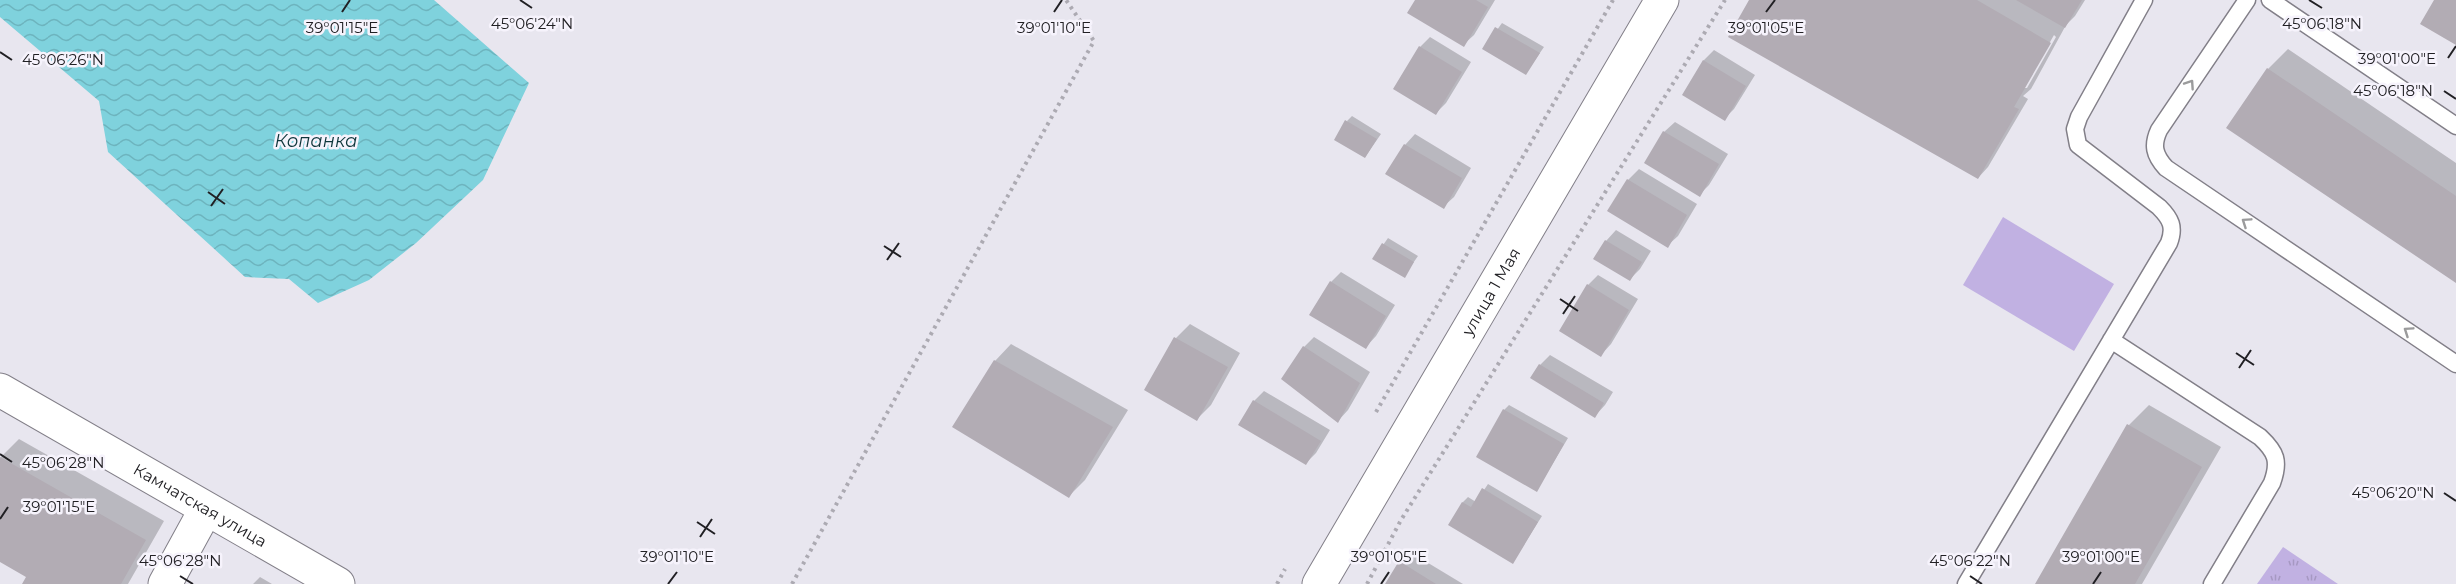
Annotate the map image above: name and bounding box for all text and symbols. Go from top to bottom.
text: 45°06'24"N [491,14,573,33]
text: 45°06'18"N [2282,14,2362,33]
text: 39°01'15"E [306,18,378,37]
text: 39°01'10"E [1017,18,1091,37]
text: 39°01'05"E [1728,18,1804,37]
text: 39°01'00"E [2358,49,2436,68]
text: 45°06'26"N [22,50,104,69]
one-way arrow [2183,79,2194,90]
text: 45°06'18"N [2353,81,2433,100]
water label: Копанка [275,130,357,152]
one-way arrow [2242,218,2253,229]
street label: улица 1 Мая [1457,245,1524,340]
one-way arrow [2403,327,2414,338]
text: 45°06'28"N [22,453,104,472]
street label: Камчатская улица [130,460,270,551]
text: 45°06'20"N [2351,483,2435,502]
text: 39°01'15"E [23,497,95,516]
text: 39°01'10"E [640,547,714,566]
text: 39°01'05"E [1351,547,1427,566]
text: 39°01'00"E [2062,547,2140,566]
text: 45°06'28"N [139,551,221,570]
text: 45°06'22"N [1929,551,2011,570]

